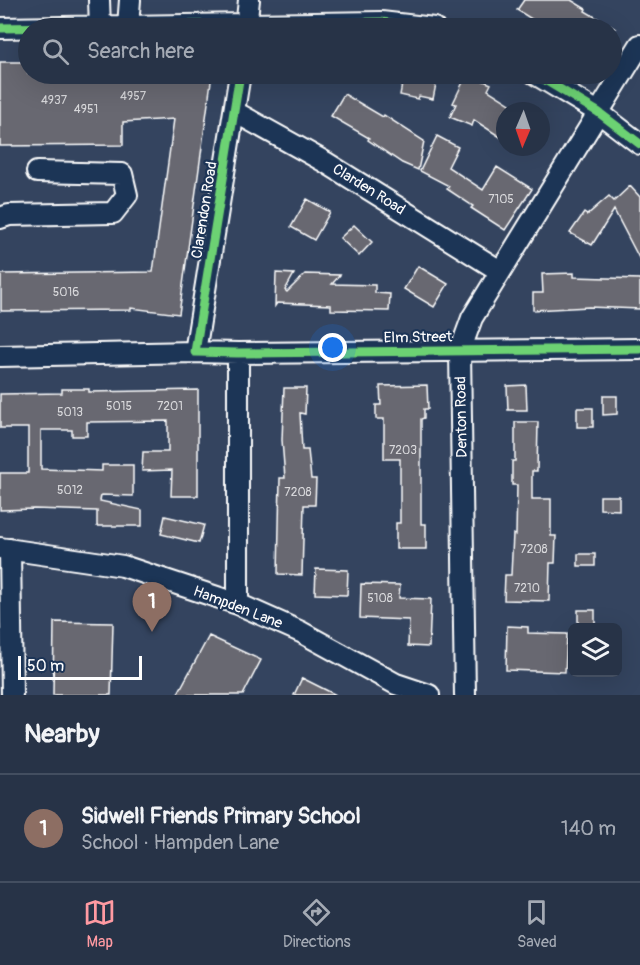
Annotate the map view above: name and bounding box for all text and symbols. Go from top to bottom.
search box [18,18,622,84]
icon: search [39,35,72,68]
text: Search here [87,37,194,65]
house number: 4957 [120,89,147,104]
house number: 4937 [41,93,68,108]
house number: 4951 [74,102,98,117]
north arrow [496,102,550,156]
street label: Clarendon Road [187,160,222,260]
street label: Clarden Road [329,160,409,219]
house number: 7105 [488,192,514,207]
house number: 5016 [53,285,79,300]
street label: Elm Street [384,327,453,348]
your location [318,333,347,362]
street label: Denton Road [451,376,472,458]
house number: 5015 [106,399,132,414]
house number: 7201 [157,399,183,414]
house number: 5013 [57,405,83,420]
house number: 7203 [389,443,417,458]
house number: 5012 [57,483,83,498]
house number: 7208 [284,485,312,500]
house number: 7208 [520,542,548,557]
house number: 7210 [514,581,540,596]
pin: 1 [132,582,172,632]
street label: Hampden Lane [190,582,286,633]
house number: 5108 [367,591,393,606]
map controls [568,623,622,677]
button: layers [568,623,622,677]
scale bar [18,653,142,680]
text: 50 m [27,656,64,676]
text: Nearby [24,718,100,750]
text: Sidwell Friends Primary School [81,802,361,830]
text: 1 [40,816,47,841]
text: 140 m [561,816,616,841]
text: School · Hampden Lane [81,830,279,855]
tab: Map [83,896,116,952]
tab: Directions [283,896,351,952]
tab: Saved [517,896,557,952]

